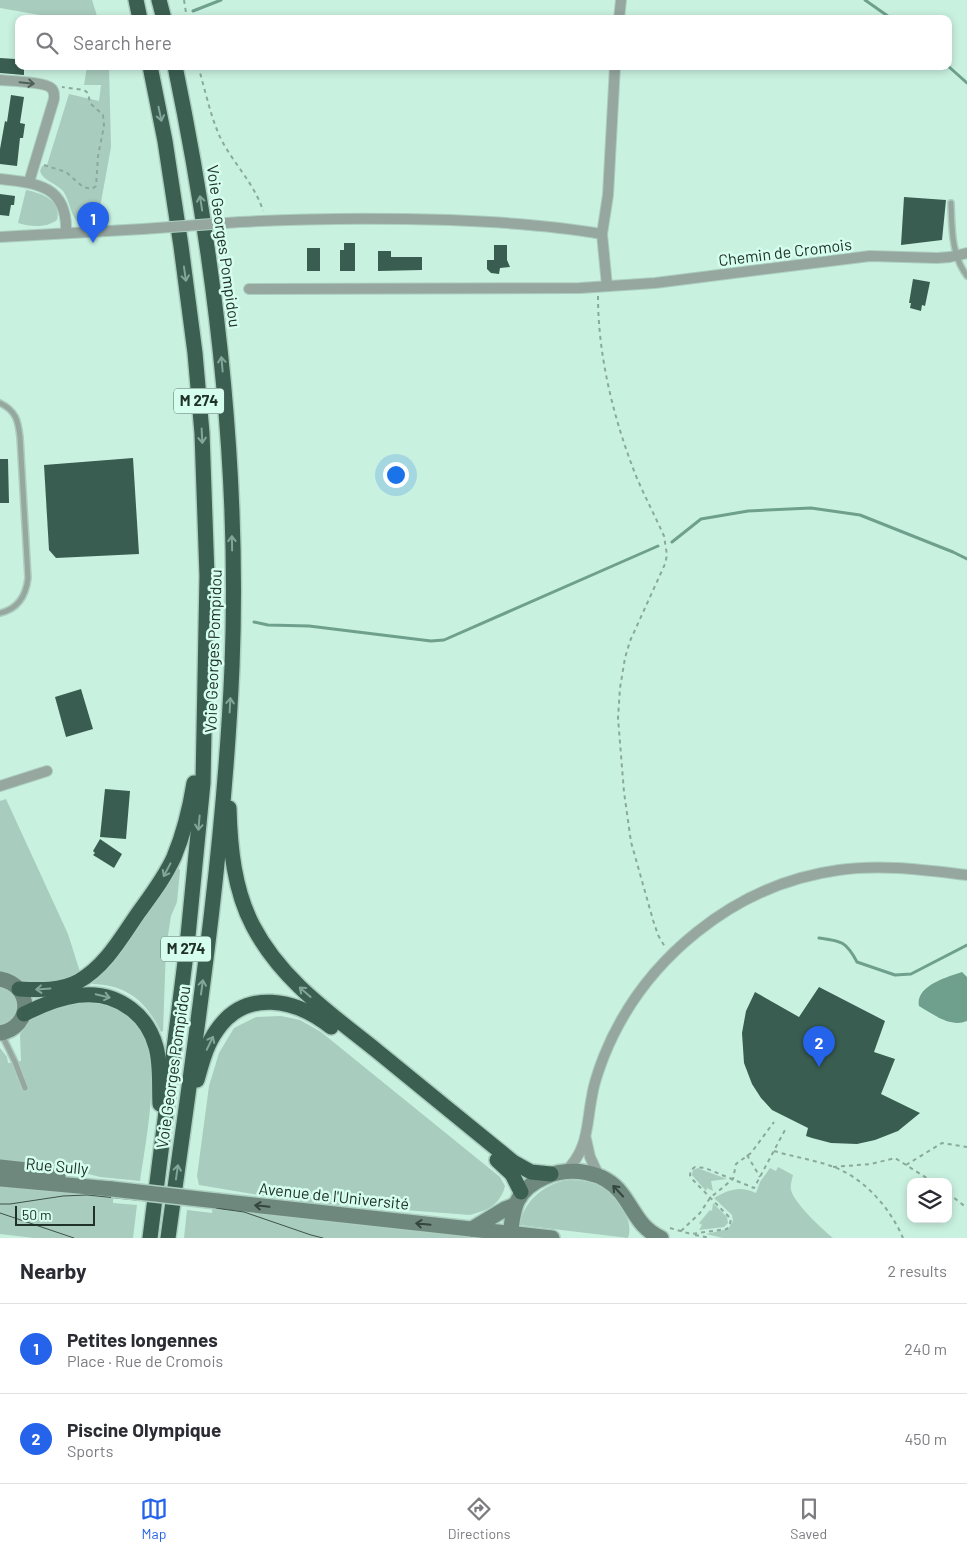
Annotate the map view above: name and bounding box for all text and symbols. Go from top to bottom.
search box [15,15,952,70]
icon: search [33,29,61,57]
text: Search here [73,31,172,54]
one-way arrow [19,78,35,88]
one-way arrow [156,106,165,122]
street label: Voie Georges Pompidou [204,164,245,328]
one-way arrow [196,195,206,211]
pin: 1 [77,202,109,243]
street label: Chemin de Cromois [717,234,853,269]
one-way arrow [180,266,190,282]
one-way arrow [217,356,227,372]
road number: M 274 [174,388,224,414]
one-way arrow [197,428,206,444]
your location [383,462,409,488]
one-way arrow [227,535,237,551]
street label: Voie Georges Pompidou [200,569,225,733]
one-way arrow [225,697,234,713]
one-way arrow [194,815,204,831]
one-way arrow [162,862,171,877]
road number: M 274 [161,936,211,962]
one-way arrow [197,980,207,996]
one-way arrow [35,985,51,994]
street label: Voie Georges Pompidou [152,985,193,1149]
one-way arrow [299,987,312,998]
one-way arrow [95,992,111,1001]
pin: 2 [803,1026,835,1067]
one-way arrow [206,1036,215,1051]
street label: Rue Sully [25,1153,90,1178]
one-way arrow [172,1165,182,1181]
street label: Avenue de l'Université [258,1178,410,1213]
map controls [907,1178,952,1223]
button: layers [907,1178,952,1223]
one-way arrow [612,1185,624,1198]
one-way arrow [254,1201,270,1211]
scale bar [15,1203,95,1226]
text: 50 m [22,1206,51,1223]
one-way arrow [416,1219,432,1229]
text: Nearby [20,1258,86,1283]
text: 2 results [888,1261,947,1280]
text: Petites longennes [67,1328,218,1351]
text: 1 [33,1339,39,1358]
text: 240 m [904,1339,947,1358]
text: Place · Rue de Cromois [67,1351,223,1370]
text: Piscine Olympique [67,1418,221,1441]
text: 2 [32,1429,40,1448]
text: 450 m [904,1429,947,1448]
text: Sports [67,1441,113,1460]
tab: Map [140,1495,168,1542]
tab: Directions [448,1495,510,1542]
tab: Saved [790,1495,827,1542]

